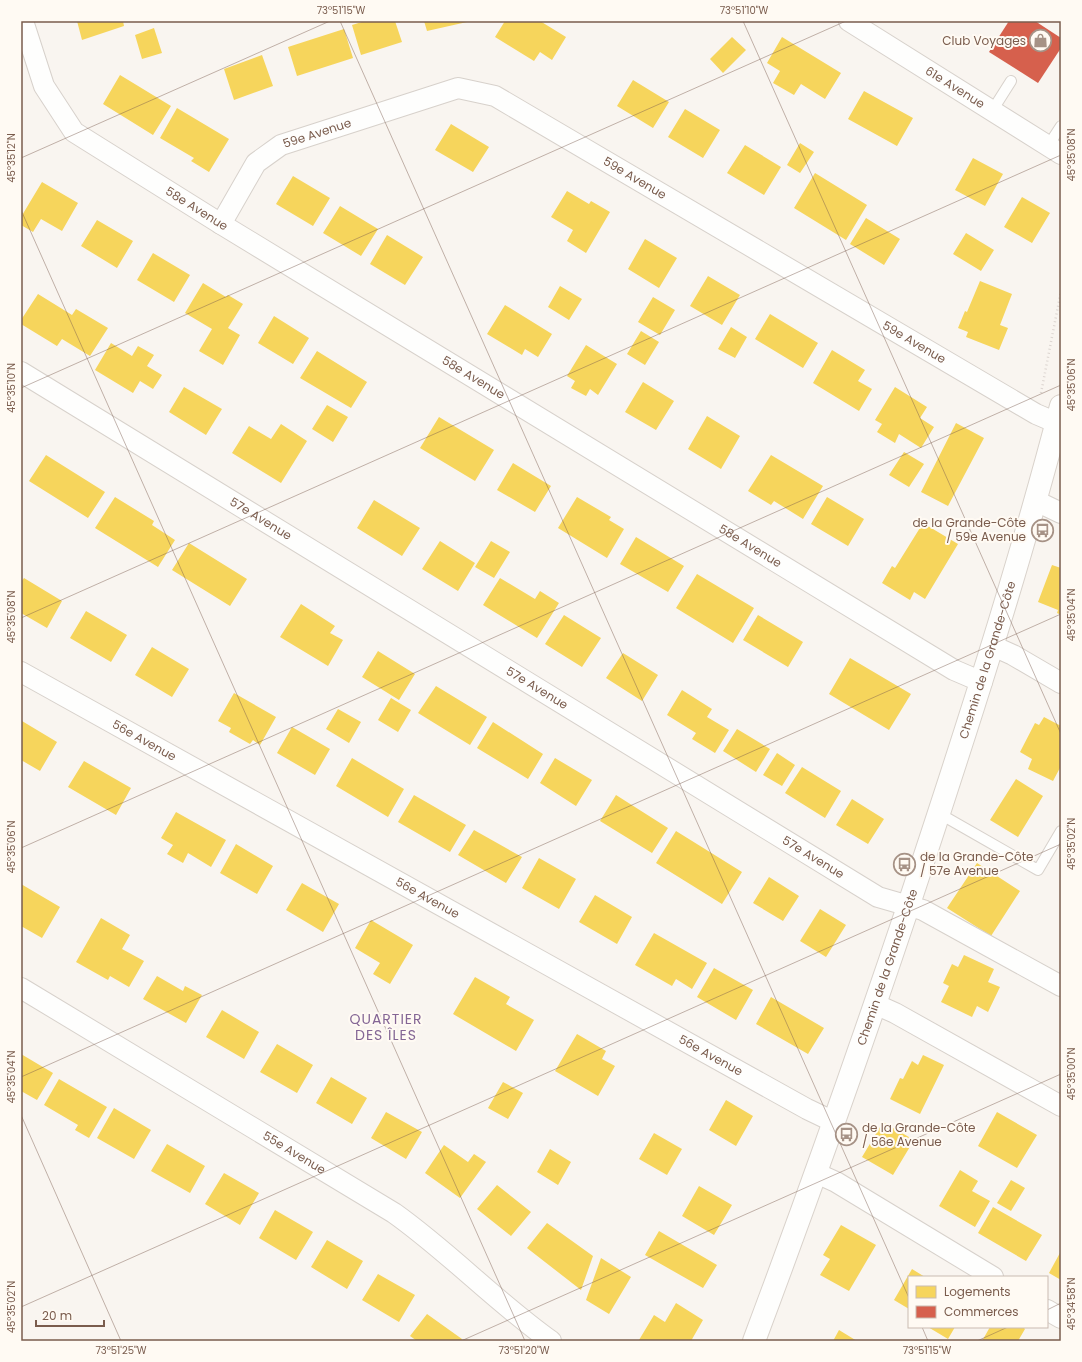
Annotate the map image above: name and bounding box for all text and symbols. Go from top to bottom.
text: 73°51'15"W [317,3,366,18]
text: 73°51'10"W [720,3,769,18]
shop icon: Club Voyages [1028,28,1054,54]
place label: Club Voyages [942,32,1026,49]
street label: 61e Avenue [922,62,988,112]
street label: 59e Avenue [281,114,353,152]
text: 45°35'08"N [1064,129,1079,181]
text: 45°35'12"N [4,133,19,183]
street label: 59e Avenue [600,152,670,203]
street label: 58e Avenue [162,182,231,234]
street label: 59e Avenue [879,317,949,367]
street label: 58e Avenue [439,351,508,403]
text: 45°35'06"N [1064,358,1079,412]
text: 45°35'10"N [4,363,19,413]
street label: 57e Avenue [227,493,295,544]
place label: de la Grande-Côte / 59e Avenue [912,514,1026,545]
bus stop icon: de la Grande-Côte / 59e Avenue [1029,517,1055,543]
street label: 58e Avenue [716,520,785,571]
street label: Chemin de la Grande-Côte [955,579,1019,741]
text: 45°35'04"N [1064,589,1079,641]
text: 45°35'08"N [4,591,19,643]
street label: 57e Avenue [503,662,571,713]
street label: 56e Avenue [109,715,180,765]
text: 45°35'02"N [1064,818,1079,870]
text: 45°35'06"N [4,820,19,874]
street label: 57e Avenue [779,831,848,882]
place label: de la Grande-Côte / 57e Avenue [920,848,1034,879]
bus stop icon: de la Grande-Côte / 57e Avenue [892,851,918,877]
street label: 56e Avenue [393,873,463,922]
street label: Chemin de la Grande-Côte [852,886,921,1048]
district label: QUARTIER DES ÎLES [349,1009,423,1045]
street label: 56e Avenue [676,1030,746,1080]
text: 45°35'00"N [1064,1048,1079,1100]
text: 45°35'04"N [4,1051,19,1103]
place label: de la Grande-Côte / 56e Avenue [862,1119,976,1150]
bus stop icon: de la Grande-Côte / 56e Avenue [833,1122,859,1148]
street label: 55e Avenue [260,1127,329,1178]
legend [908,1276,1048,1328]
text: 45°34'58"N [1064,1278,1079,1330]
text: 45°35'02"N [4,1281,19,1333]
text: Logements [944,1283,1011,1300]
scale bar [36,1302,104,1328]
text: Commerces [944,1303,1019,1320]
text: 20 m [42,1307,72,1324]
text: 73°51'25"W [95,1343,147,1358]
text: 73°51'20"W [498,1343,550,1358]
text: 73°51'15"W [903,1343,952,1358]

